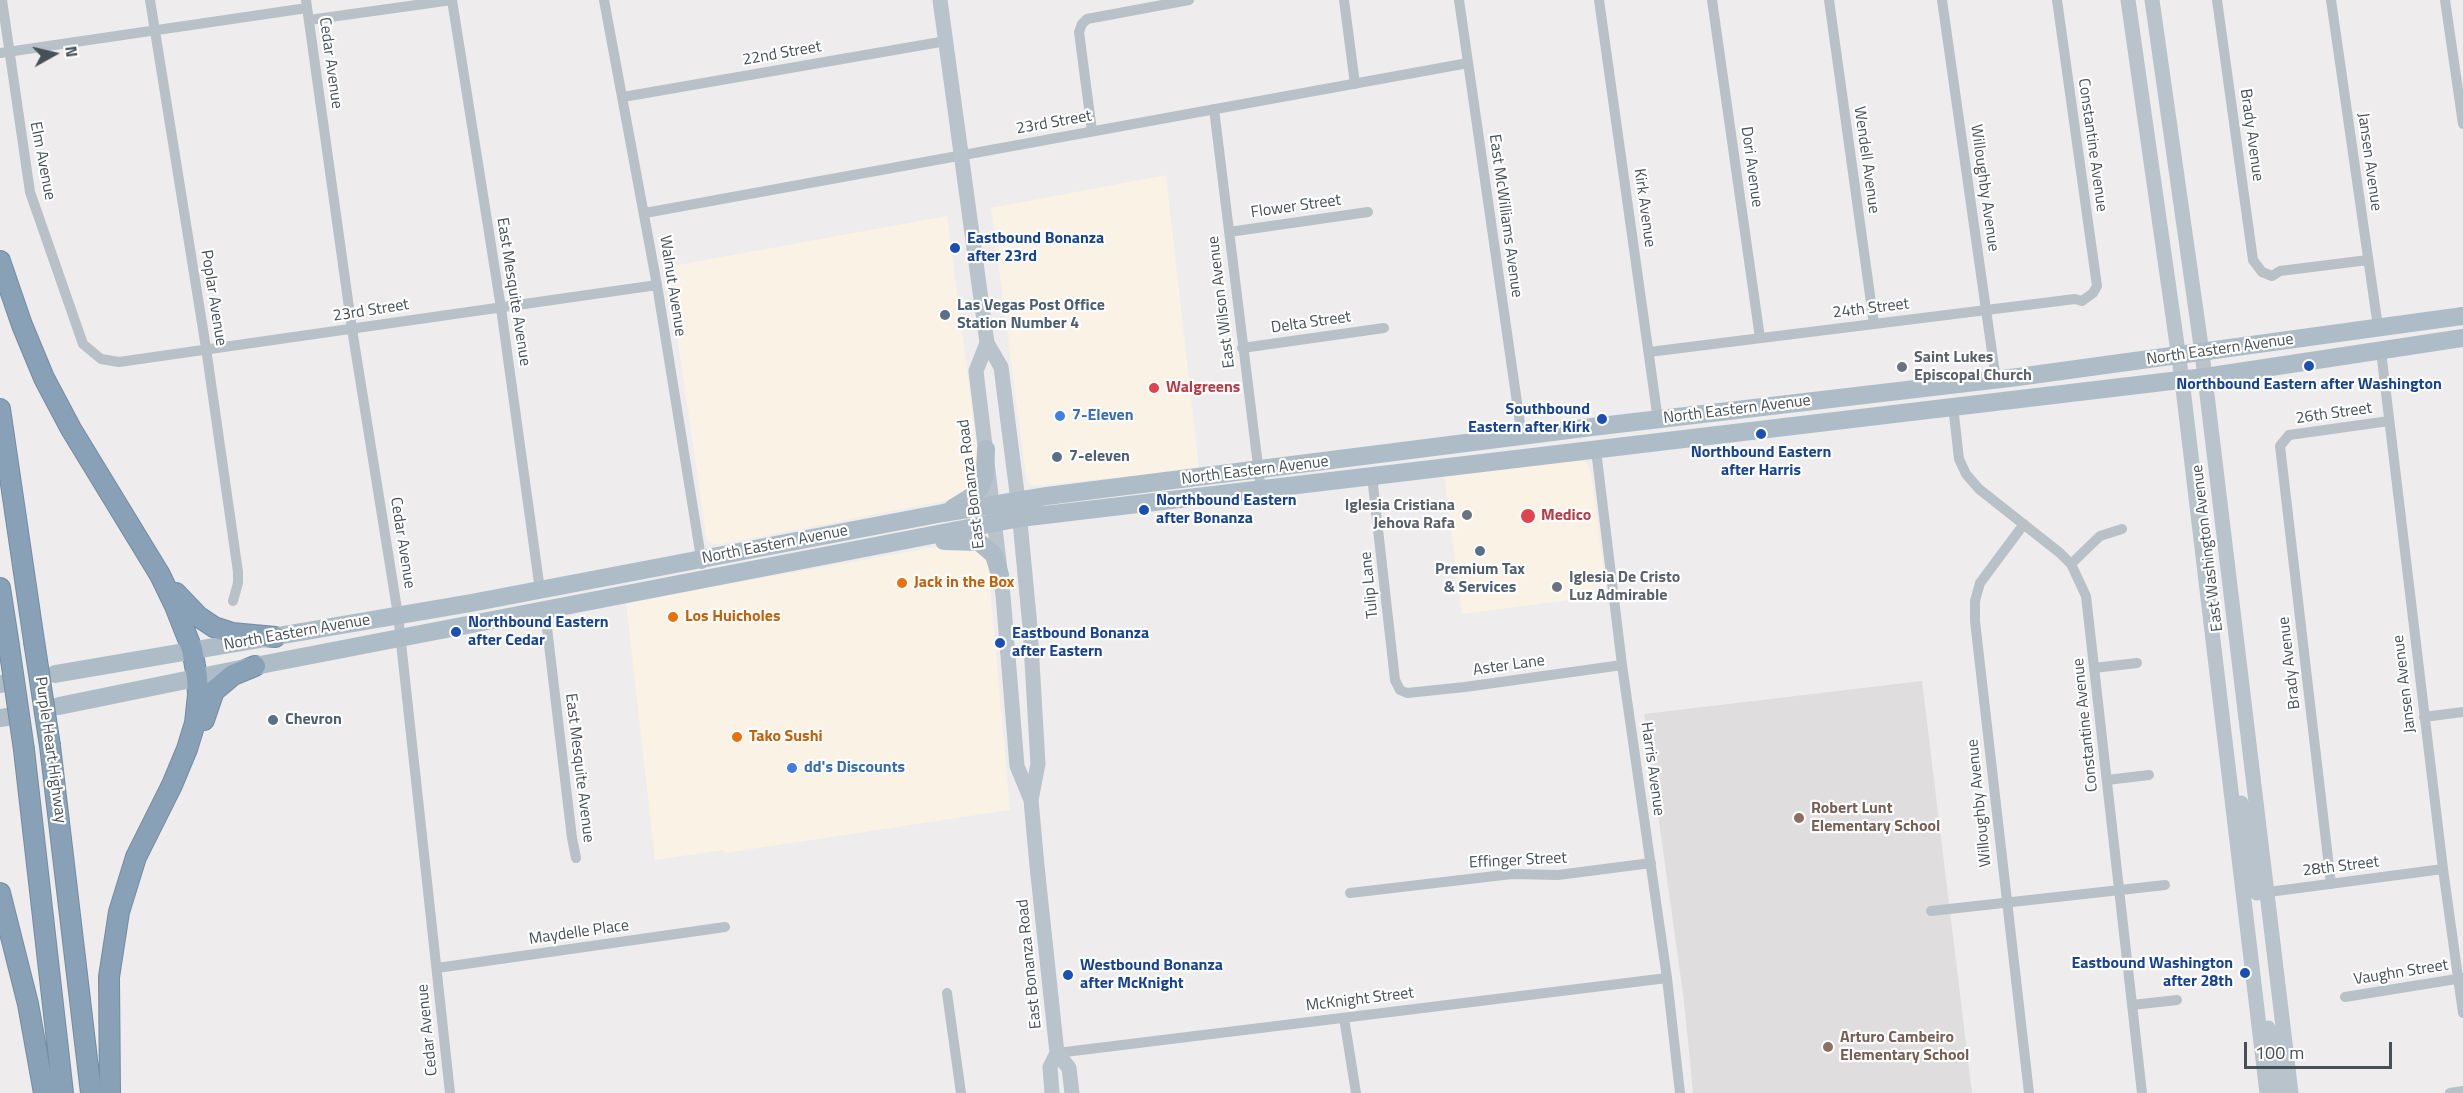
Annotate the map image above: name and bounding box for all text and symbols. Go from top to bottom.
street label: Cedar Avenue [314,16,346,110]
north arrow [24,24,84,84]
street label: 22nd Street [741,38,823,70]
text: N [59,44,84,59]
street label: Constantine Avenue [2073,77,2111,213]
street label: Brady Avenue [2235,88,2267,182]
street label: Wendell Avenue [1849,105,1883,215]
street label: 23rd Street [1015,107,1093,139]
street label: Jansen Avenue [2353,112,2385,212]
street label: Elm Avenue [25,120,59,202]
street label: Willoughby Avenue [1966,123,2002,253]
street label: Dori Avenue [1736,125,1766,209]
street label: East McWilliams Avenue [1484,133,1526,299]
street label: Kirk Avenue [1629,167,1659,249]
street label: Flower Street [1250,191,1342,223]
street label: East Mesquite Avenue [492,216,534,368]
place label: Eastbound Bonanza after 23rd [967,229,1104,267]
street label: Walnut Avenue [655,234,689,338]
street label: East Wilson Avenue [1204,235,1240,369]
marker: Eastbound Bonanza after 23rd [948,241,962,255]
street label: Poplar Avenue [196,249,230,347]
street label: 24th Street [1832,295,1910,323]
street label: 23rd Street [332,296,410,326]
place label: Las Vegas Post Office Station Number 4 [957,296,1105,334]
marker: Las Vegas Post Office Station Number 4 [938,308,952,322]
street label: Delta Street [1270,308,1352,338]
street label: North Eastern Avenue [2145,330,2295,370]
place label: Saint Lukes Episcopal Church [1914,348,2032,386]
marker: Northbound Eastern after Washington [2302,359,2316,373]
marker: Saint Lukes Episcopal Church [1895,360,1909,374]
place label: Northbound Eastern after Washington [2176,375,2442,395]
place label: Walgreens [1166,378,1240,398]
marker: Walgreens [1147,381,1161,395]
street label: North Eastern Avenue [1662,391,1812,429]
street label: 26th Street [2295,399,2373,429]
place label: Southbound Eastern after Kirk [1468,400,1590,438]
place label: 7-Eleven [1072,406,1134,426]
marker: 7-Eleven [1053,409,1067,423]
marker: Southbound Eastern after Kirk [1595,412,1609,426]
street label: East Bonanza Road [955,418,989,550]
marker: Northbound Eastern after Harris [1754,427,1768,441]
place label: Northbound Eastern after Harris [1691,443,1831,481]
place label: 7-eleven [1069,447,1130,467]
marker: 7-eleven [1050,450,1064,464]
street label: North Eastern Avenue [1180,452,1330,490]
street label: East Washington Avenue [2188,463,2228,633]
place label: Northbound Eastern after Bonanza [1156,491,1297,529]
street label: Cedar Avenue [385,496,419,590]
place label: Iglesia Cristiana Jehova Rafa [1345,496,1455,534]
marker: Northbound Eastern after Bonanza [1137,503,1151,517]
place label: Medico [1541,506,1591,526]
marker: Medico [1519,507,1537,525]
marker: Iglesia Cristiana Jehova Rafa [1460,508,1474,522]
street label: North Eastern Avenue [700,521,850,569]
marker: Premium Tax & Services [1473,544,1487,558]
street label: Tulip Lane [1357,551,1383,619]
place label: Premium Tax & Services [1435,560,1525,598]
place label: Iglesia De Cristo Luz Admirable [1569,568,1680,606]
place label: Jack in the Box [914,573,1014,593]
marker: Jack in the Box [895,576,909,590]
marker: Iglesia De Cristo Luz Admirable [1550,580,1564,594]
place label: Los Huicholes [685,607,780,627]
marker: Los Huicholes [666,610,680,624]
street label: North Eastern Avenue [222,611,372,655]
place label: Northbound Eastern after Cedar [468,613,609,651]
street label: Brady Avenue [2275,616,2305,710]
place label: Eastbound Bonanza after Eastern [1012,624,1149,662]
marker: Northbound Eastern after Cedar [449,625,463,639]
street label: Jansen Avenue [2389,634,2421,734]
marker: Eastbound Bonanza after Eastern [993,636,1007,650]
street label: Aster Lane [1472,651,1546,681]
street label: Constantine Avenue [2069,657,2103,793]
street label: Purple Heart Highway [30,676,70,824]
street label: East Mesquite Avenue [560,692,598,844]
place label: Chevron [285,710,342,730]
marker: Chevron [266,713,280,727]
street label: Harris Avenue [1636,721,1668,817]
place label: Tako Sushi [749,727,823,747]
marker: Tako Sushi [730,730,744,744]
street label: Willoughby Avenue [1964,738,1996,868]
place label: dd's Discounts [804,758,905,778]
marker: dd's Discounts [785,761,799,775]
place label: Robert Lunt Elementary School [1811,799,1940,837]
marker: Robert Lunt Elementary School [1792,811,1806,825]
street label: Effinger Street [1469,849,1567,873]
street label: 28th Street [2302,853,2380,881]
street label: East Bonanza Road [1014,898,1046,1030]
street label: Maydelle Place [528,916,630,950]
place label: Eastbound Washington after 28th [2071,954,2233,992]
place label: Westbound Bonanza after McKnight [1080,956,1223,994]
street label: Vaughn Street [2352,956,2450,990]
marker: Eastbound Washington after 28th [2238,966,2252,980]
marker: Westbound Bonanza after McKnight [1061,968,1075,982]
street label: Cedar Avenue [414,983,442,1077]
street label: McKnight Street [1305,984,1415,1016]
place label: Arturo Cambeiro Elementary School [1840,1028,1969,1066]
scale bar [2247,1030,2396,1068]
text: 100 m [2255,1039,2304,1066]
marker: Arturo Cambeiro Elementary School [1821,1040,1835,1054]

